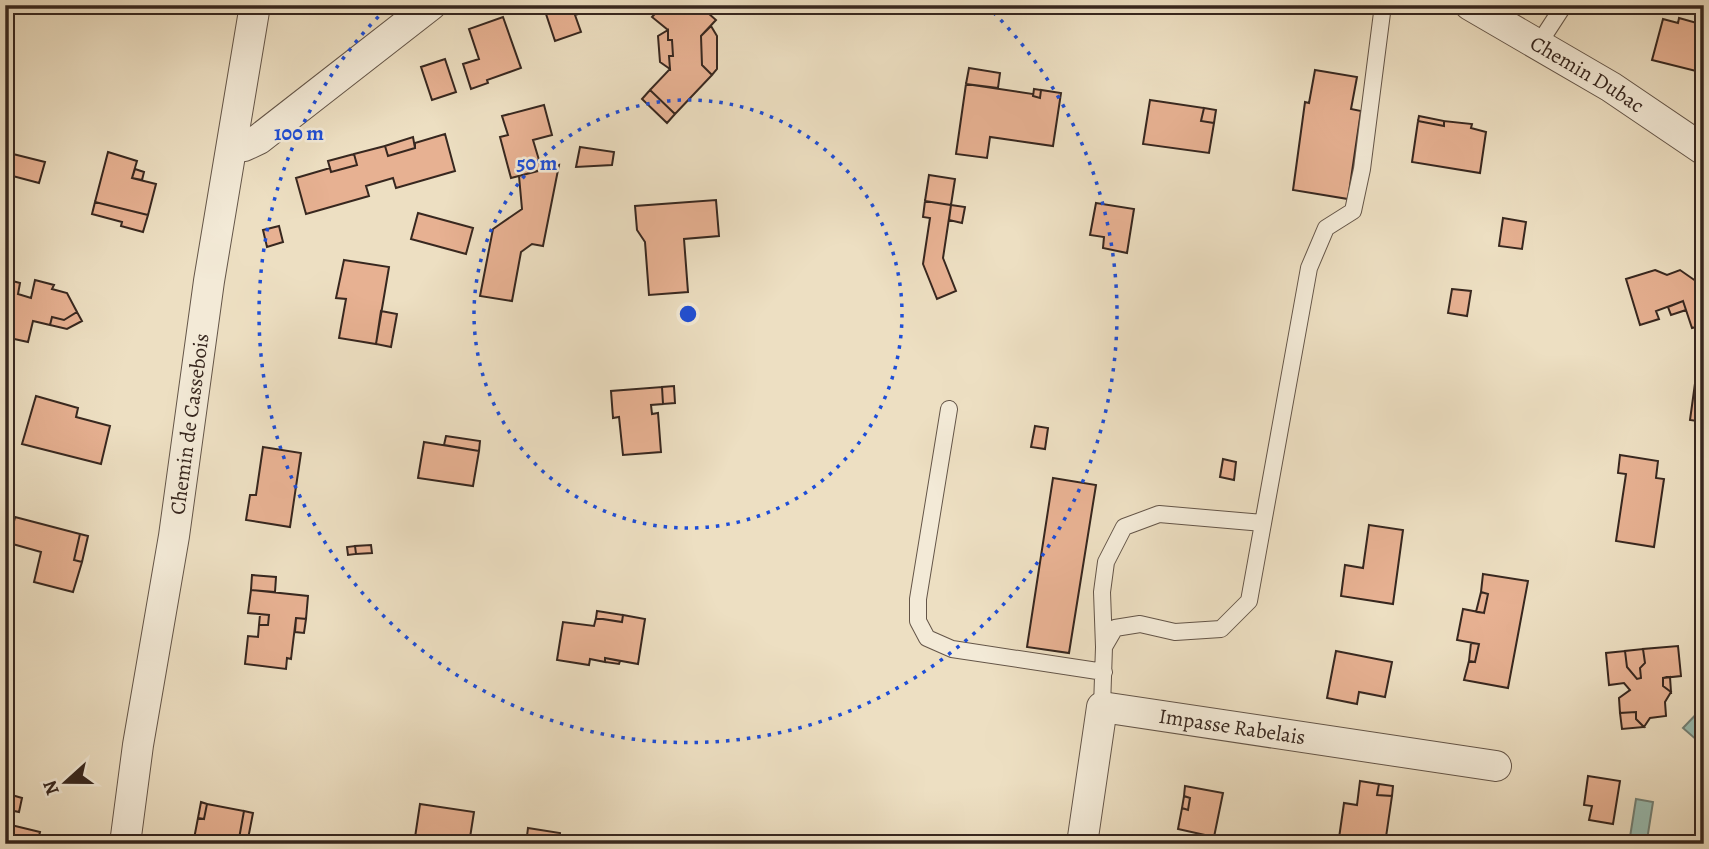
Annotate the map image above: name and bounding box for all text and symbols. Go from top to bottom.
street label: Chemin Dubac [1525,29,1650,119]
text: 100 m [274,119,324,147]
text: 50 m [517,149,558,177]
centre of rings [676,302,700,326]
street label: Chemin de Cassebois [163,332,216,516]
street label: Impasse Rabelais [1157,702,1307,751]
north arrow [32,748,102,818]
text: N [36,776,66,799]

